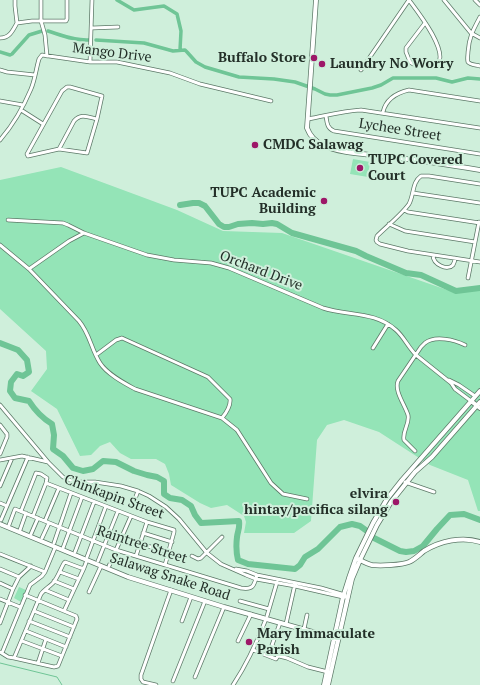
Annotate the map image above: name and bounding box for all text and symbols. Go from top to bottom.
street label: Mango Drive [72,40,152,66]
place label: Buffalo Store [218,50,306,66]
marker: Buffalo Store [309,53,319,63]
place label: Laundry No Worry [330,56,453,72]
marker: Laundry No Worry [317,59,327,69]
street label: Lychee Street [357,115,443,145]
place label: CMDC Salawag [263,137,363,153]
marker: CMDC Salawag [250,140,260,150]
place label: TUPC Covered Court [368,152,463,184]
marker: TUPC Covered Court [355,163,365,173]
place label: TUPC Academic Building [210,185,316,218]
marker: TUPC Academic Building [319,196,329,206]
street label: Orchard Drive [217,247,305,295]
street label: Chinkapin Street [62,471,166,523]
place label: elvira hintay/pacifica silang [244,486,388,518]
marker: elvira hintay/pacifica silang [391,497,401,507]
street label: Raintree Street [95,522,189,568]
street label: Salawag Snake Road [108,550,232,604]
place label: Mary Immaculate Parish [257,626,375,658]
marker: Mary Immaculate Parish [244,637,254,647]

